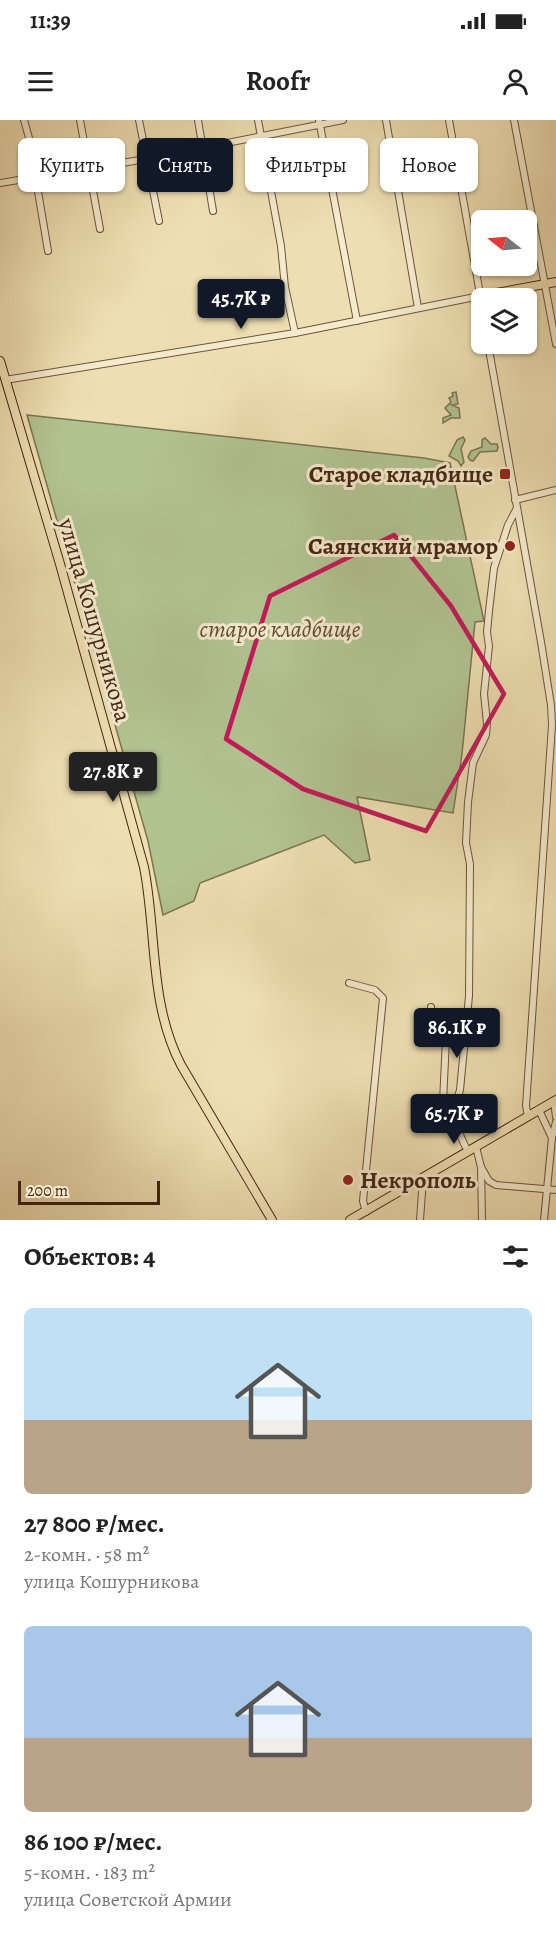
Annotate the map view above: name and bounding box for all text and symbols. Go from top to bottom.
text: 11:39 [30,6,71,36]
text: Roofr [246,63,310,99]
icon: menu [24,65,57,98]
icon: person [499,65,532,98]
chip: Купить [18,138,125,192]
chip: Снять [137,138,233,192]
chip: Фильтры [245,138,368,192]
chip: Новое [380,138,478,192]
north arrow [471,210,537,276]
map controls [471,210,537,354]
pin: 45.7K ₽ [186,279,296,330]
text: 45.7K ₽ [212,285,270,312]
button: layers [471,288,537,354]
place label: Старое кладбище [309,458,493,490]
marker: Старое кладбище [498,467,512,481]
street label: улица Кошурникова [50,513,139,726]
place label: Саянский мрамор [308,530,498,562]
marker: Саянский мрамор [503,539,517,553]
park label: старое кладбище [200,613,361,645]
pin: 27.8K ₽ [58,752,168,803]
text: 27.8K ₽ [83,758,143,785]
pin: 86.1K ₽ [402,1008,512,1059]
text: 86.1K ₽ [428,1014,486,1041]
pin: 65.7K ₽ [399,1094,509,1145]
text: 65.7K ₽ [425,1100,483,1127]
place label: Некрополь [360,1164,476,1196]
marker: Некрополь [341,1173,355,1187]
scale bar [18,1178,160,1206]
text: 200 m [27,1180,68,1202]
text: Объектов: 4 [24,1239,156,1274]
icon: filters [499,1240,532,1273]
icon: home [224,1347,332,1455]
text: 27 800 ₽/мес. [24,1506,165,1541]
text: 2-комн. · 58 m² [24,1541,149,1568]
text: улица Кошурникова [24,1568,199,1595]
icon: home [224,1665,332,1773]
text: 86 100 ₽/мес. [24,1824,162,1859]
text: 5-комн. · 183 m² [24,1859,155,1886]
text: улица Советской Армии [24,1886,232,1913]

